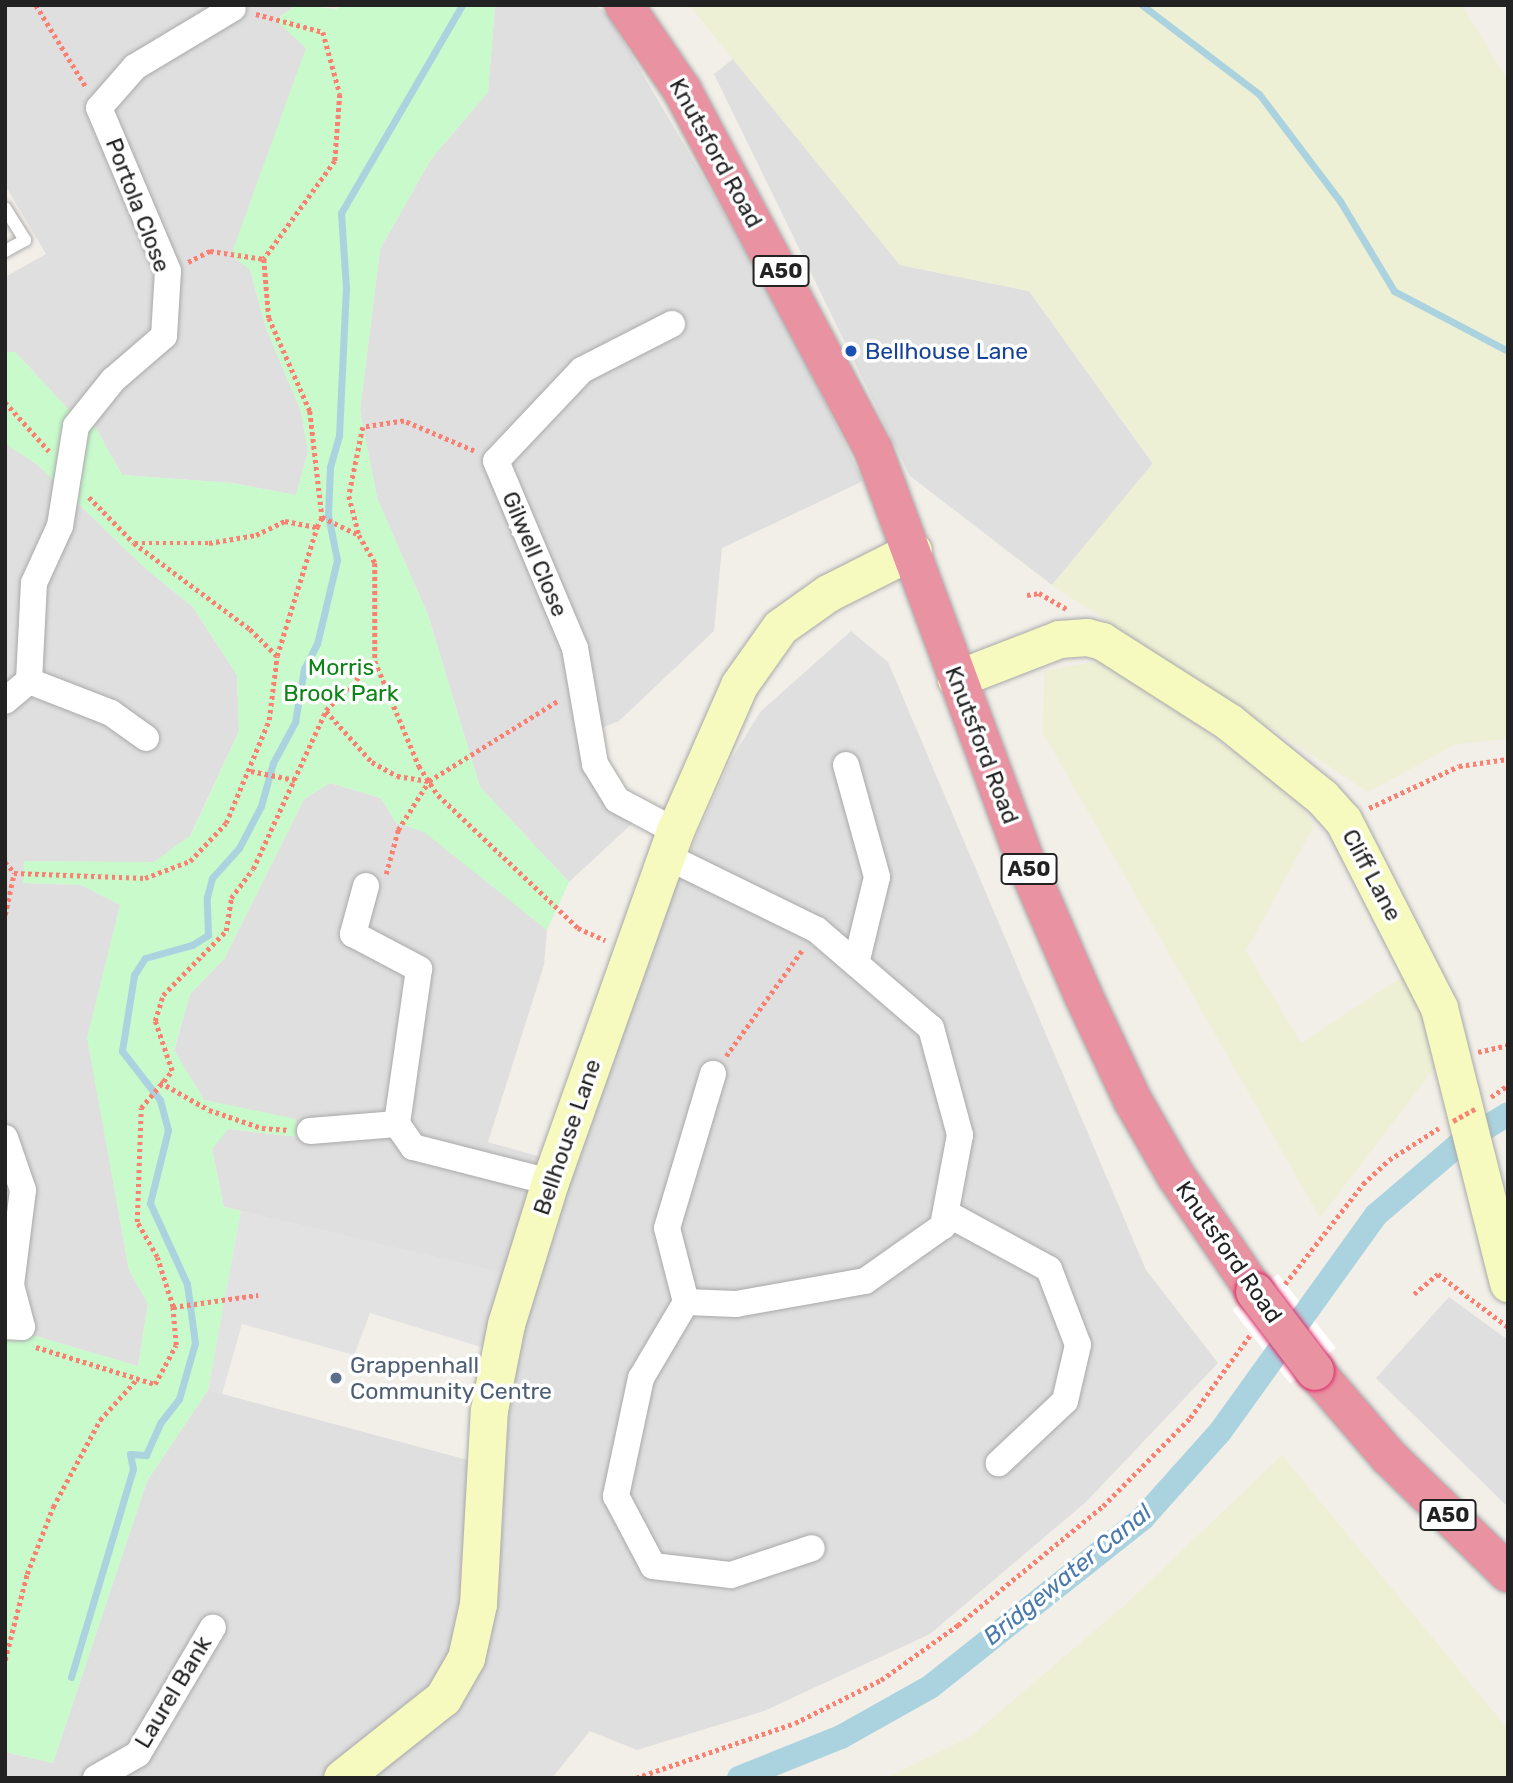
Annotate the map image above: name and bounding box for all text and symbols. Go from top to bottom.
street label: Knutsford Road [664,74,768,232]
street label: Portola Close [100,134,176,276]
road number: A50 [751,254,811,288]
place label: Bellhouse Lane [865,337,1028,365]
marker: Bellhouse Lane [843,343,859,359]
street label: Gilwell Close [496,487,574,621]
park label: Morris Brook Park [283,653,399,707]
street label: Knutsford Road [939,662,1025,828]
street label: Cliff Lane [1336,824,1408,926]
road number: A50 [999,852,1059,886]
street label: Bellhouse Lane [527,1055,607,1219]
street label: Knutsford Road [1170,1176,1288,1328]
place label: Grappenhall Community Centre [350,1351,552,1405]
marker: Grappenhall Community Centre [328,1370,344,1386]
water label: Bridgewater Canal [978,1498,1158,1652]
road number: A50 [1418,1498,1478,1532]
street label: Laurel Bank [129,1631,217,1753]

